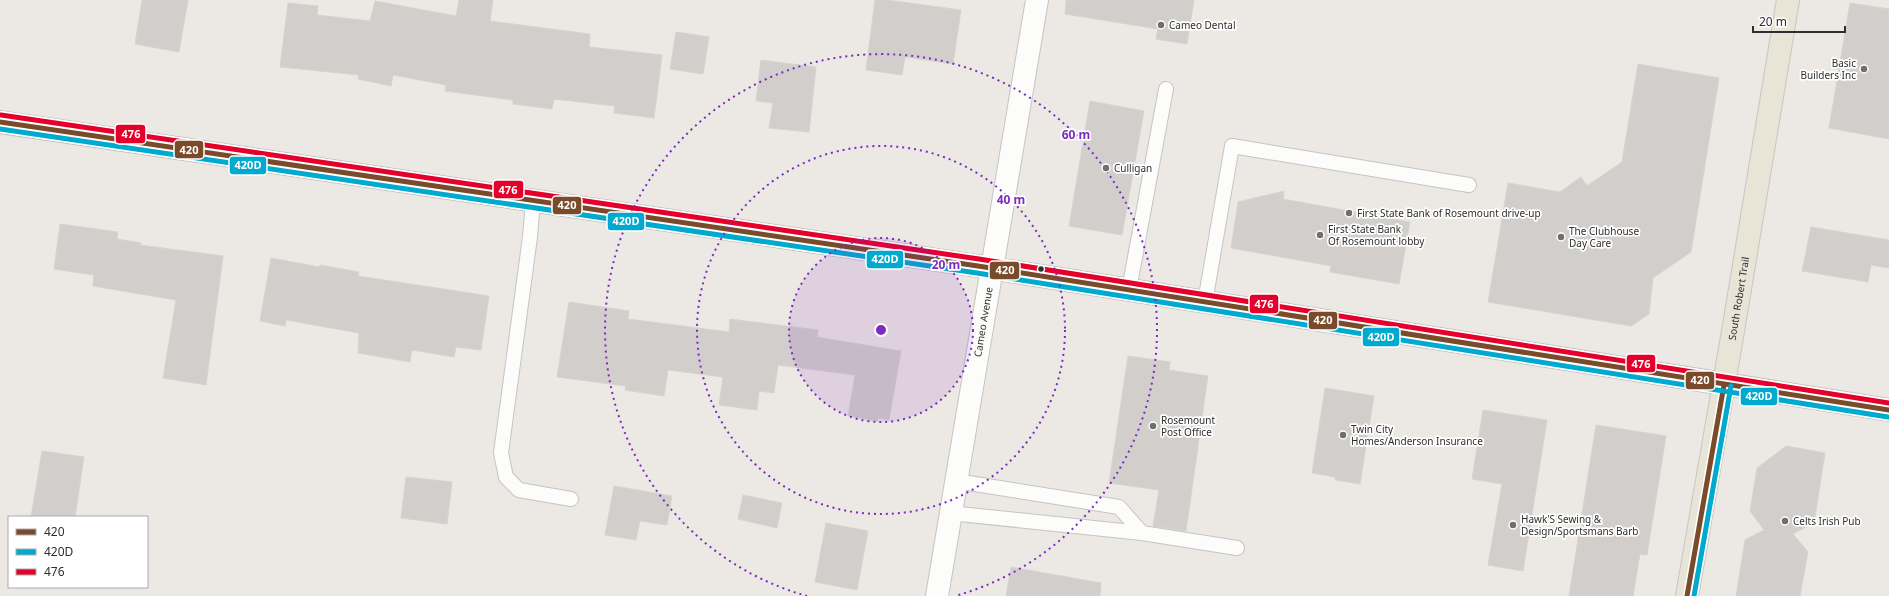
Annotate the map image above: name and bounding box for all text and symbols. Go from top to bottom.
scale bar [1753,8,1845,34]
text: 20 m [1759,13,1787,30]
place label: Cameo Dental [1169,18,1236,32]
marker: Cameo Dental [1156,20,1166,30]
place label: Basic Builders Inc [1800,56,1856,82]
marker: Basic Builders Inc [1859,64,1869,74]
line badge: 476 [115,124,146,144]
text: 476 [122,126,140,141]
text: 60 m [1062,126,1090,143]
line badge: 420 [174,140,204,159]
text: 420 [180,142,198,157]
line badge: 420D [229,156,267,175]
text: 420D [235,157,261,172]
place label: Culligan [1114,161,1152,175]
marker: Culligan [1101,163,1111,173]
line badge: 476 [493,180,524,199]
text: 476 [499,182,517,197]
text: 40 m [997,191,1025,208]
line badge: 420 [552,196,582,215]
text: 420 [558,197,576,212]
place label: First State Bank of Rosemount drive-up [1357,206,1541,220]
marker: First State Bank of Rosemount drive-up [1344,208,1354,218]
line badge: 420D [607,212,645,231]
text: 420D [613,213,639,228]
place label: First State Bank Of Rosemount lobby [1328,222,1425,248]
place label: The Clubhouse Day Care [1569,224,1639,250]
marker: First State Bank Of Rosemount lobby [1315,230,1325,240]
marker: The Clubhouse Day Care [1556,232,1566,242]
line badge: 420D [866,250,904,269]
text: 420D [872,251,898,266]
text: 20 m [932,256,960,273]
street label: South Robert Trail [1725,256,1752,341]
line badge: 420 [989,261,1020,280]
text: 420 [996,262,1014,277]
unlabelled marker [1036,264,1046,274]
street label: Cameo Avenue [970,285,996,358]
line badge: 476 [1249,294,1279,314]
text: 476 [1255,296,1273,311]
line badge: 420 [1308,311,1338,330]
text: 420 [1314,312,1332,327]
centre of rings [874,323,888,337]
line badge: 420D [1362,327,1400,347]
text: 420D [1368,329,1394,344]
line badge: 476 [1626,354,1656,373]
text: 476 [1632,356,1650,371]
line badge: 420 [1685,371,1715,390]
text: 420 [1691,372,1709,387]
line badge: 420D [1740,387,1778,406]
text: 420D [1746,388,1772,403]
place label: Rosemount Post Office [1161,413,1215,439]
marker: Rosemount Post Office [1148,421,1158,431]
place label: Twin City Homes/Anderson Insurance [1351,422,1483,448]
marker: Twin City Homes/Anderson Insurance [1338,430,1348,440]
place label: Hawk'S Sewing & Design/Sportsmans Barb [1521,512,1639,538]
place label: Celts Irish Pub [1793,514,1861,528]
legend [8,516,148,588]
marker: Celts Irish Pub [1780,516,1790,526]
marker: Hawk'S Sewing & Design/Sportsmans Barb [1508,520,1518,530]
text: 420 [44,523,65,540]
text: 420D [44,543,74,560]
text: 476 [44,563,65,580]

